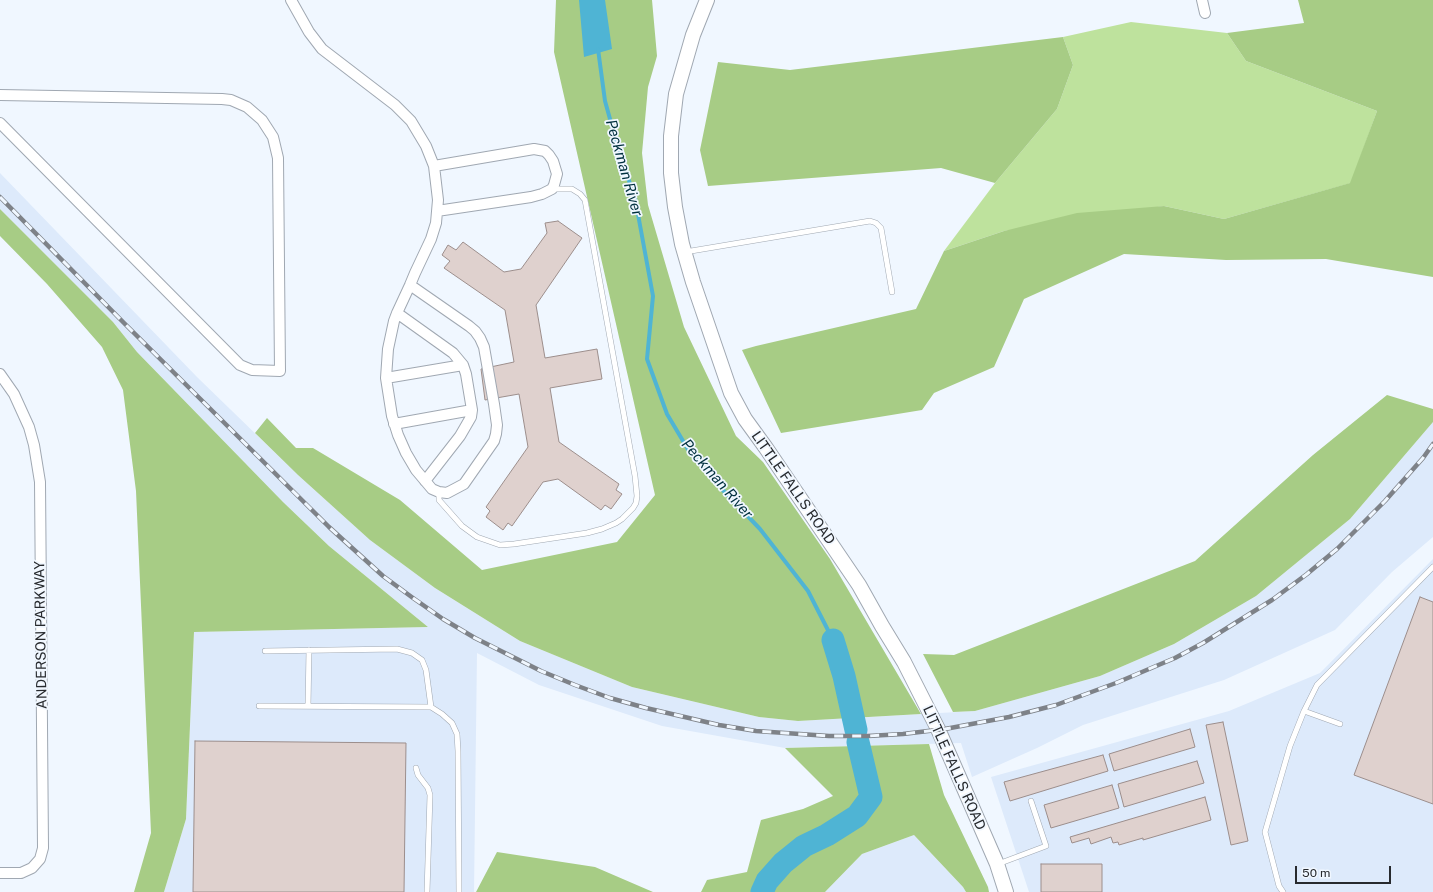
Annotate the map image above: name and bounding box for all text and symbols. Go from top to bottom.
water label: Peckman River [602,118,646,218]
street label: LITTLE FALLS ROAD [748,428,838,548]
water label: Peckman River [677,435,757,523]
street label: ANDERSON PARKWAY [31,561,51,709]
street label: LITTLE FALLS ROAD [919,703,989,833]
scale bar [1297,858,1393,884]
text: 50 m [1302,866,1330,880]

